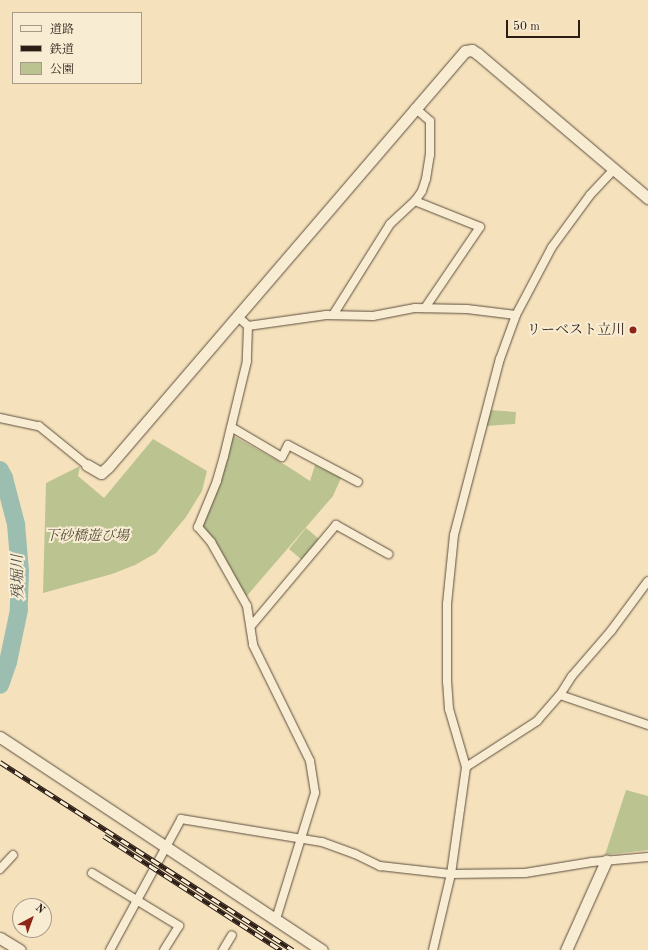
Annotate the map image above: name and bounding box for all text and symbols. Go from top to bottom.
legend [12,12,142,84]
scale bar [508,12,582,38]
text: 50 m [513,21,540,33]
text: 道路 [50,24,74,36]
text: 鉄道 [50,44,74,56]
text: 公園 [50,64,74,76]
place label: リーベスト立川 [527,322,625,338]
marker: リーベスト立川 [628,325,638,335]
park label: 下砂橋遊び場 [45,528,129,544]
water label: 残堀川 [10,554,28,600]
north arrow [12,898,52,938]
text: N [33,902,46,916]

